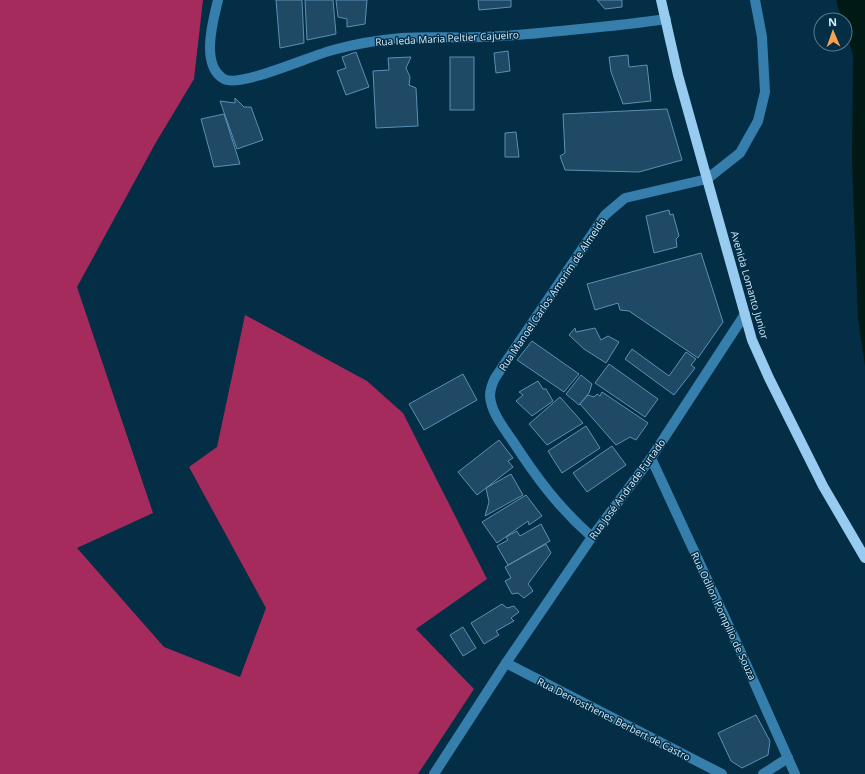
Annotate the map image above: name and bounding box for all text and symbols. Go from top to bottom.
north arrow [813,12,853,52]
text: N [828,14,837,29]
street label: Rua Ieda Maria Peltier Cajueiro [375,27,519,49]
street label: Rua Manoel Carlos Amorim de Almeida [495,215,609,373]
street label: Avenida Lomanto Junior [728,229,772,341]
street label: Rua José Andrade Furtado [586,436,668,542]
street label: Rua Odilon Pompílio de Souza [688,550,760,682]
street label: Rua Demosthenes Berbert de Castro [535,674,693,764]

